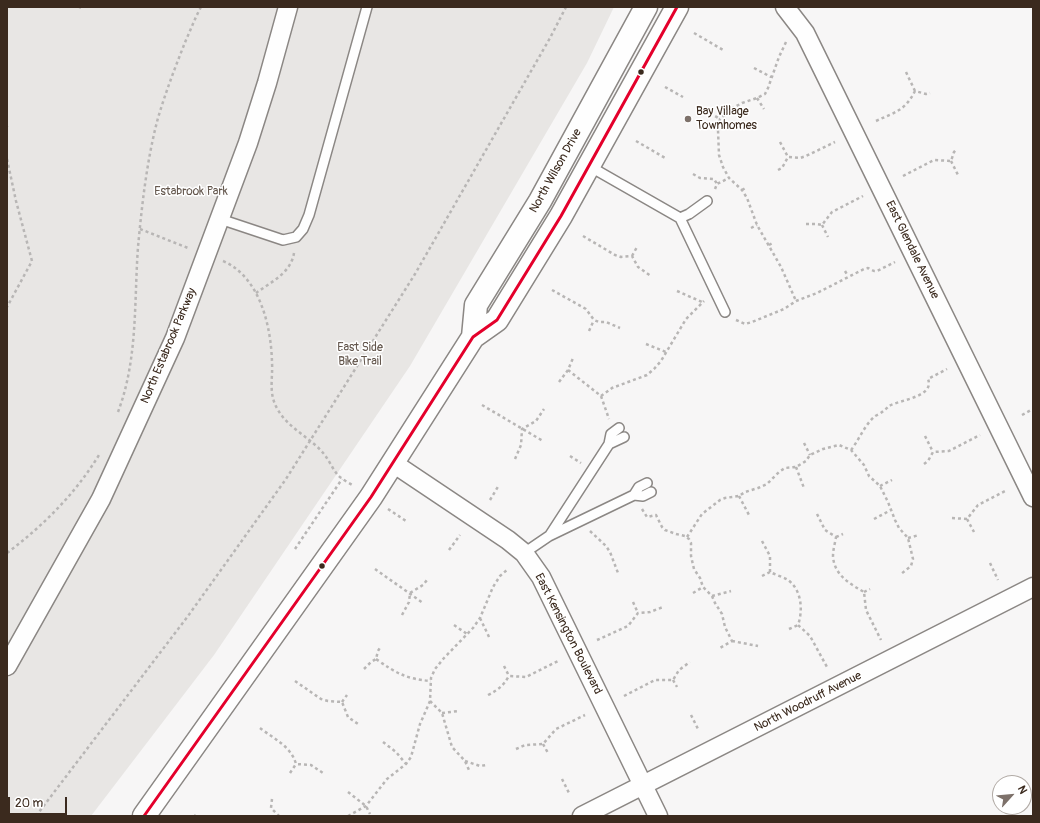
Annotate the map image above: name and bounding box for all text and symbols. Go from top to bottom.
unlabelled marker [636,67,646,77]
place label: Bay Village Townhomes [696,105,757,133]
marker: Bay Village Townhomes [683,114,693,124]
street label: North Wilson Drive [527,126,585,216]
park label: Estabrook Park [154,185,228,199]
street label: East Glendale Avenue [882,199,942,301]
street label: North Estabrook Parkway [138,286,200,406]
park label: East Side Bike Trail [337,341,383,369]
unlabelled marker [317,561,327,571]
street label: East Kensington Boulevard [531,571,605,697]
street label: North Woodruff Avenue [752,669,864,735]
north arrow [992,775,1032,815]
text: N [1015,784,1030,796]
scale bar [10,789,69,815]
text: 20 m [15,796,43,811]

